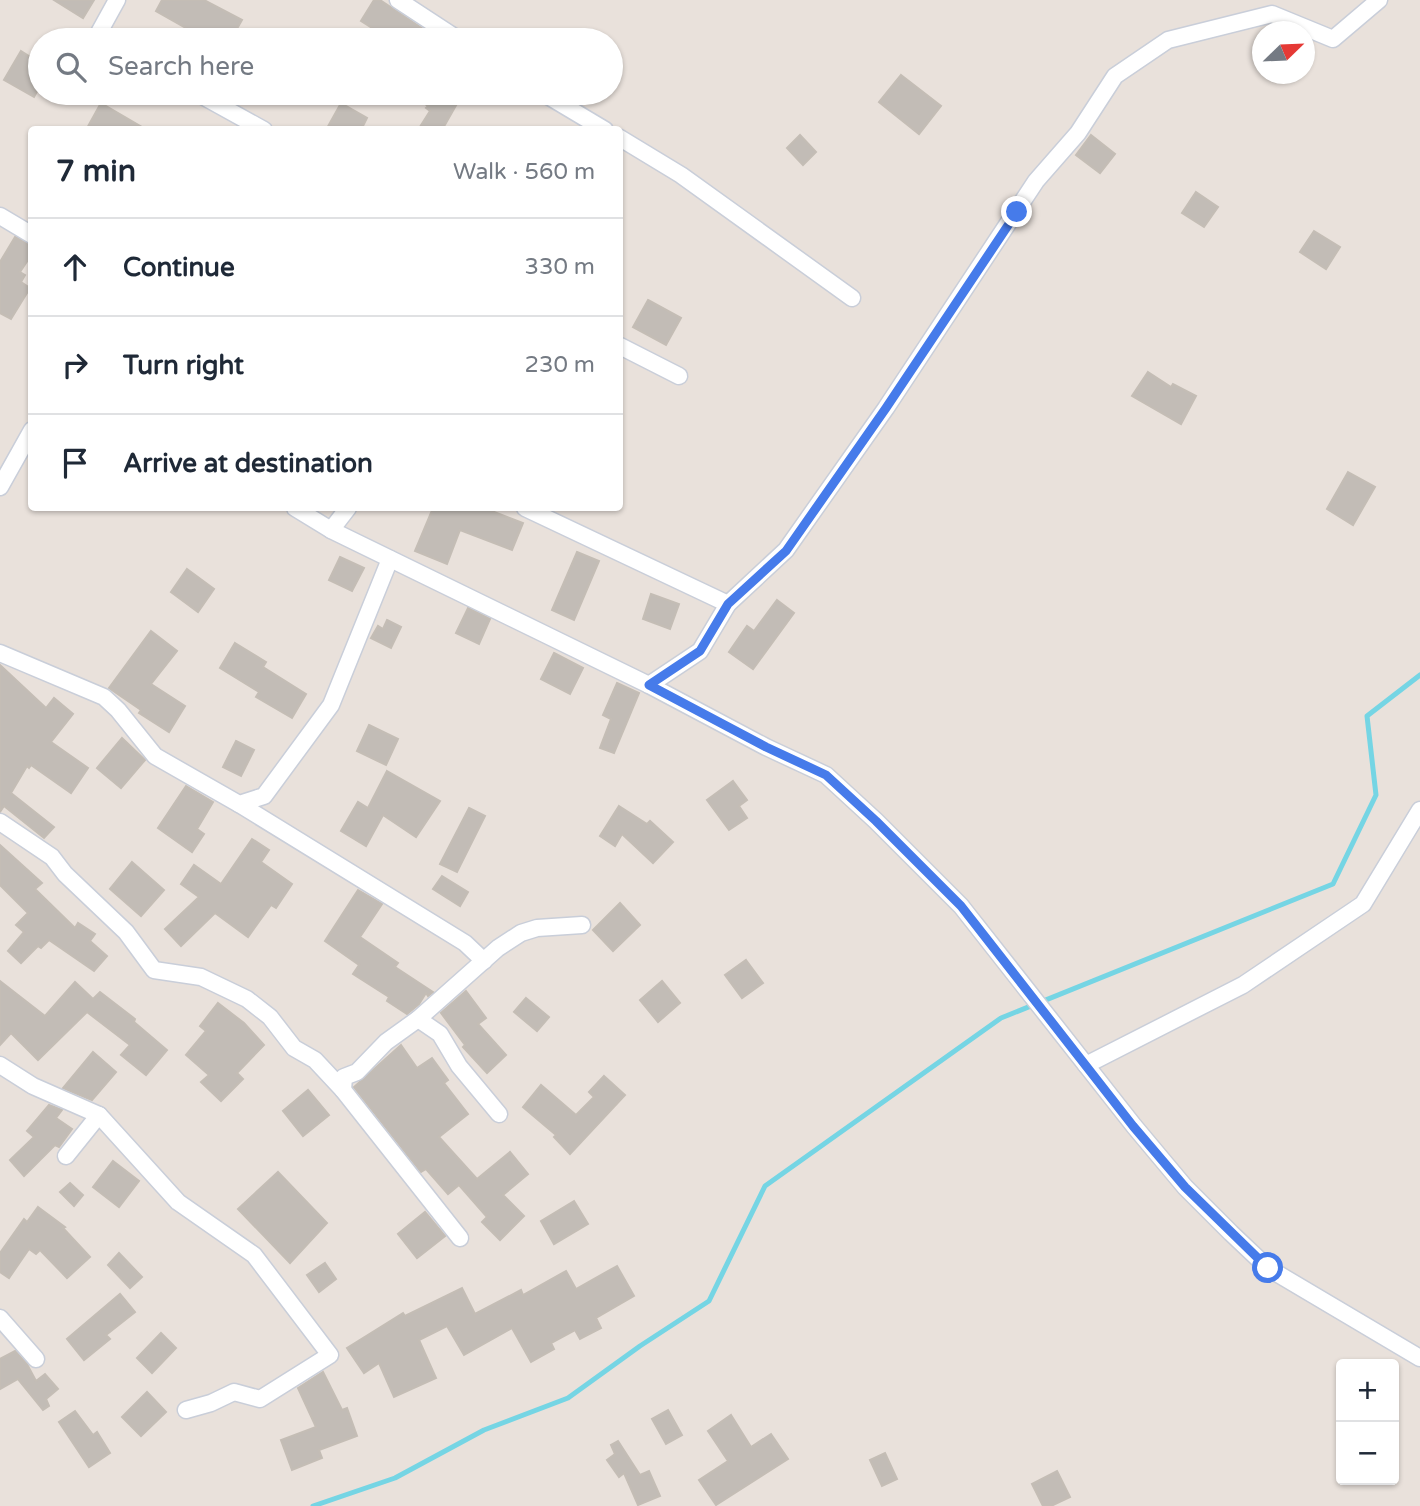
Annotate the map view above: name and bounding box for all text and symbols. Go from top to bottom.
north arrow [1252,21,1315,84]
search box [28,28,623,105]
icon: search [52,48,90,86]
text: Search here [108,51,254,82]
text: 7 min [56,153,136,190]
text: Walk · 560 m [453,158,595,186]
route end [1001,196,1032,227]
icon: ahead [56,248,94,286]
text: Continue [123,252,235,283]
text: 330 m [525,253,595,281]
icon: right [56,346,94,384]
text: Turn right [123,350,244,381]
text: 230 m [525,351,595,379]
icon: arrive [56,444,94,482]
text: Arrive at destination [123,448,373,479]
route start [1252,1252,1283,1283]
map controls [1336,1359,1399,1485]
button: + [1336,1359,1399,1422]
button: − [1336,1422,1399,1485]

